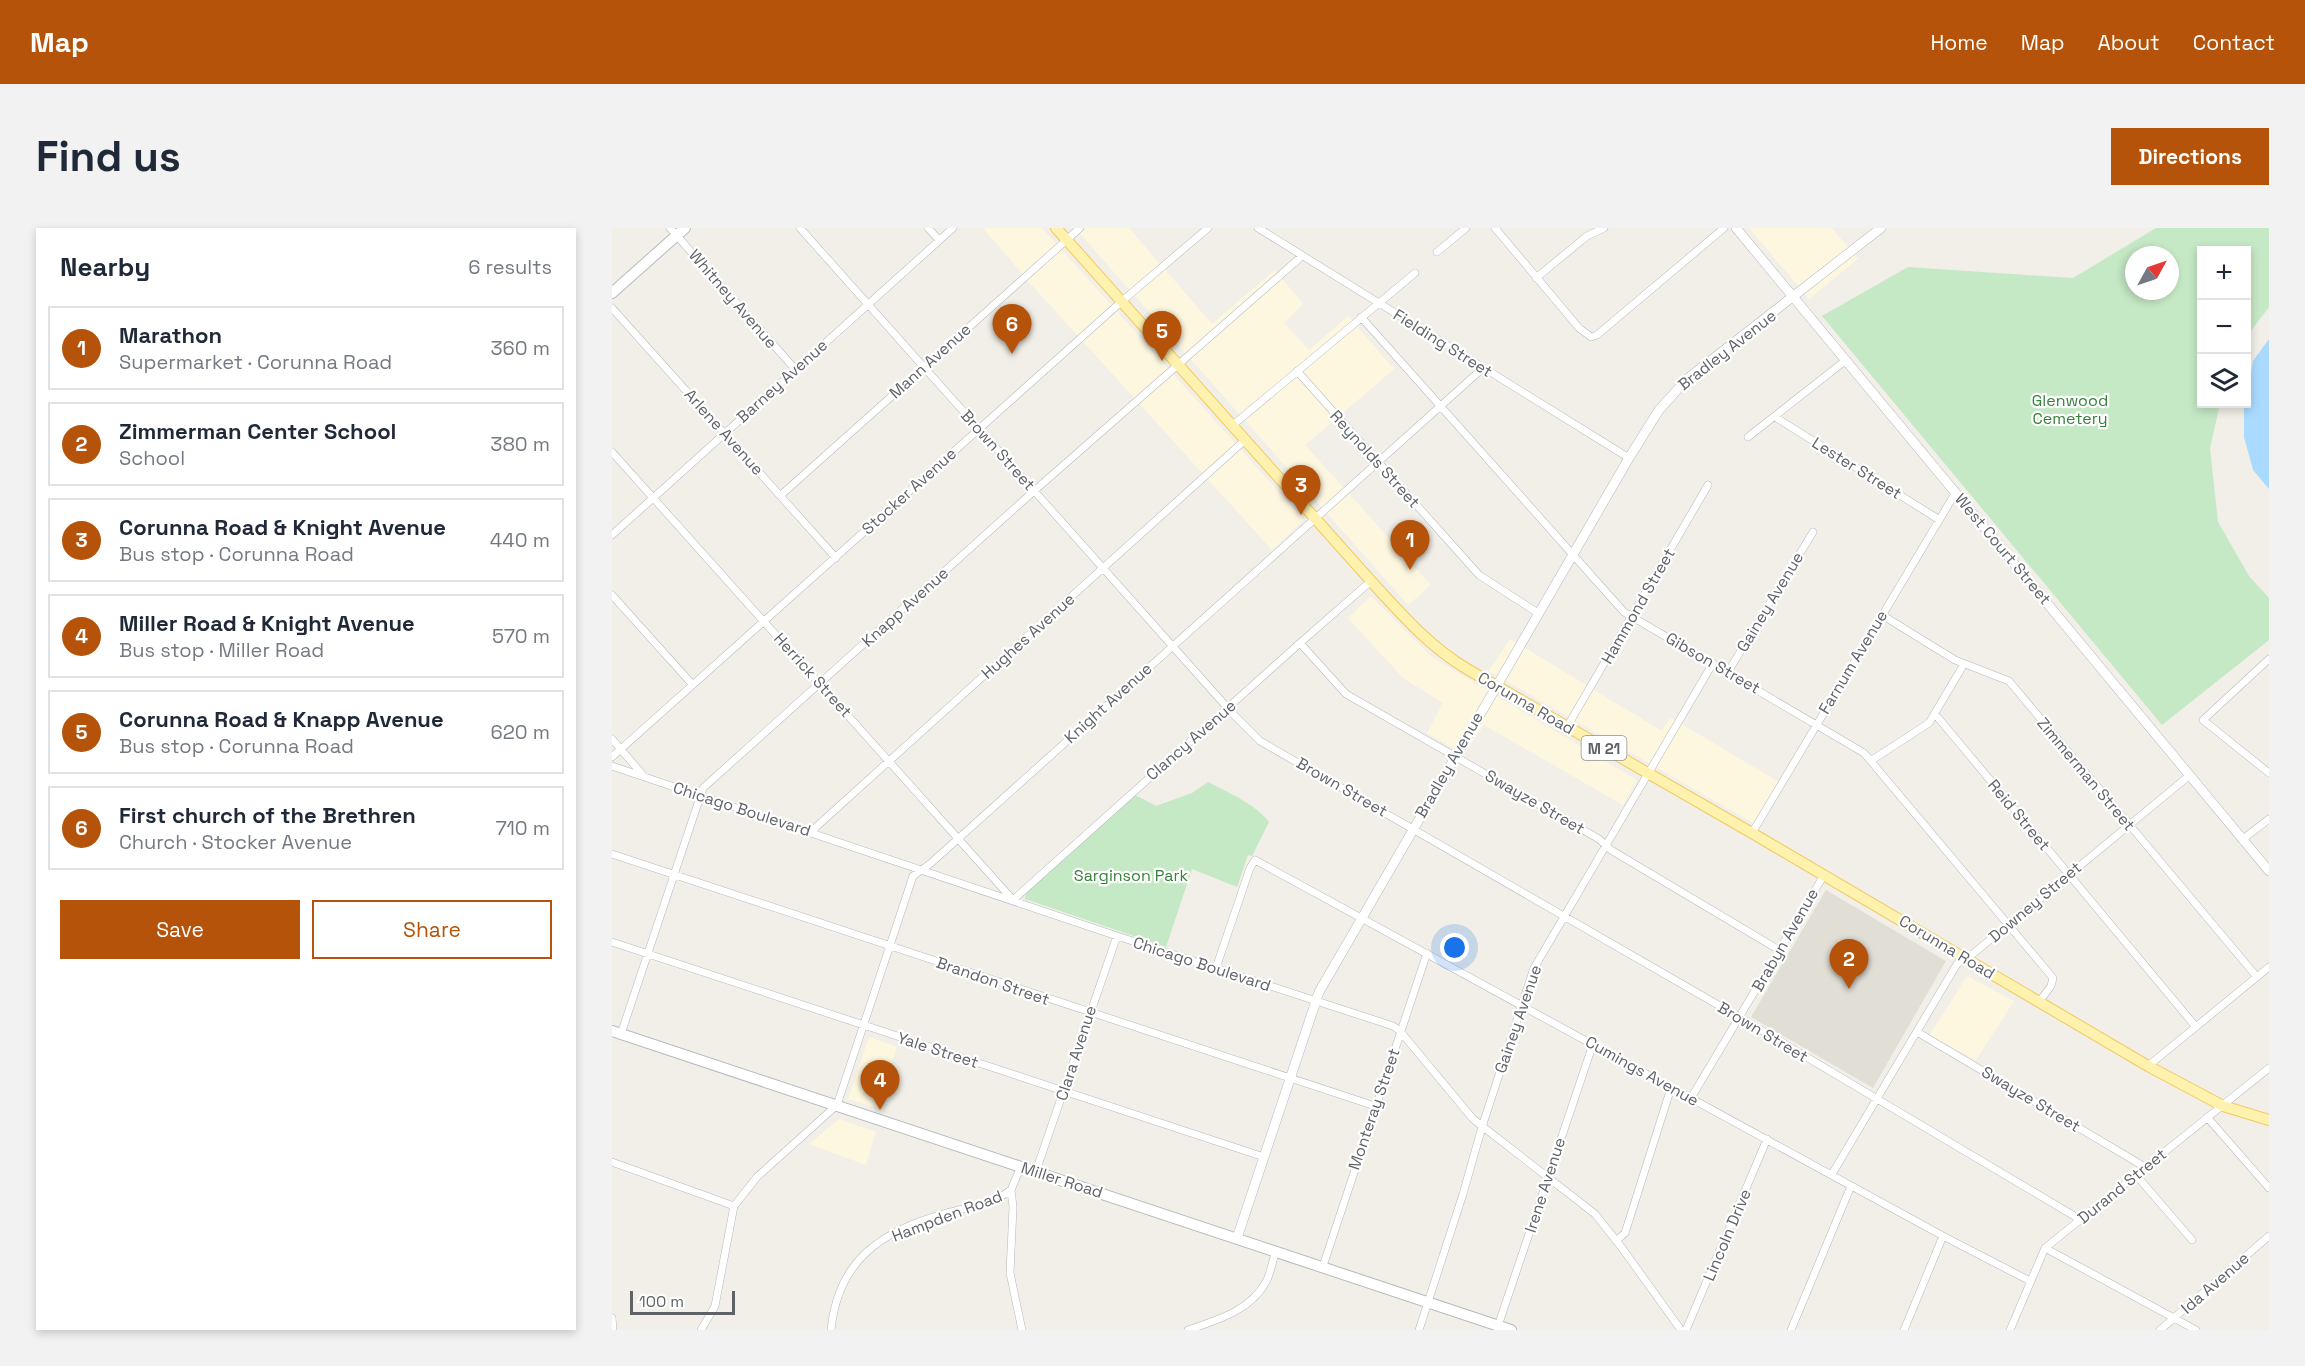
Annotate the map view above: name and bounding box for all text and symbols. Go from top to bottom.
text: Map [30,24,89,60]
text: Home [1930,29,1988,56]
text: Map [2021,29,2065,56]
text: About [2098,29,2160,56]
text: Contact [2193,29,2275,56]
button: Directions [2111,128,2269,185]
text: Find us [36,130,181,183]
street label: Whitney Avenue [684,245,782,353]
north arrow [2125,246,2179,300]
map controls [2197,246,2251,408]
button: + [2197,246,2251,300]
text: Nearby [60,250,150,284]
text: 6 results [468,254,552,280]
button: − [2197,300,2251,354]
pin: 6 [992,304,1032,354]
street label: Fielding Street [1389,304,1497,382]
street label: Bradley Avenue [1674,305,1780,395]
pin: 5 [1142,312,1182,361]
street label: Mann Avenue [885,319,975,403]
text: Marathon [119,321,222,349]
text: 1 [77,335,86,361]
text: 360 m [491,335,550,361]
street label: Barney Avenue [732,335,832,427]
text: Supermarket · Corunna Road [119,349,392,375]
button: layers [2197,354,2251,408]
street label: Arlene Avenue [680,384,768,480]
park label: Glenwood Cemetery [2032,390,2108,429]
street label: Brown Street [956,405,1040,495]
street label: Reynolds Street [1325,406,1425,512]
text: Zimmerman Center School [119,417,396,445]
text: 2 [76,431,87,457]
text: 380 m [490,431,550,457]
street label: Lester Street [1808,432,1906,504]
street label: Stocker Avenue [857,443,961,539]
text: School [119,445,185,471]
pin: 3 [1282,466,1320,515]
street label: West Court Street [1950,489,2056,609]
text: Corunna Road & Knight Avenue [119,513,446,541]
pin: 1 [1390,520,1430,570]
text: 3 [75,527,88,553]
text: 440 m [490,527,550,553]
text: Bus stop · Corunna Road [119,541,354,567]
street label: Hammond Street [1596,544,1680,668]
street label: Gainey Avenue [1732,548,1808,656]
street label: Knapp Avenue [857,562,953,652]
street label: Hughes Avenue [977,588,1079,684]
street label: Farnum Avenue [1814,606,1892,718]
text: Miller Road & Knight Avenue [119,609,415,637]
text: 4 [75,623,88,649]
text: 570 m [492,623,550,649]
street label: Gibson Street [1662,627,1764,699]
street label: Herrick Street [769,628,857,722]
text: Bus stop · Miller Road [119,637,324,663]
street label: Knight Avenue [1060,658,1156,748]
street label: Corunna Road [1474,667,1578,739]
street label: Clancy Avenue [1141,695,1241,785]
text: Corunna Road & Knapp Avenue [119,705,444,733]
street label: Bradley Avenue [1410,708,1488,822]
street label: Zimmerman Street [2032,713,2140,835]
text: 5 [76,719,88,745]
text: 620 m [491,719,550,745]
text: Bus stop · Corunna Road [119,733,354,759]
road number: M 21 [1582,736,1626,760]
street label: Brown Street [1293,752,1391,822]
street label: Swayze Street [1481,765,1589,839]
street label: Reid Street [1983,775,2055,855]
street label: Chicago Boulevard [670,777,814,841]
text: First church of the Brethren [119,801,416,829]
text: 6 [75,815,88,841]
text: 710 m [495,815,550,841]
text: Church · Stocker Avenue [119,829,352,855]
street label: Downey Street [1984,857,2086,947]
park label: Sarginson Park [1074,865,1189,886]
street label: Brabyn Avenue [1747,885,1823,995]
button: Save [60,900,300,959]
button: Share [312,900,552,959]
street label: Corunna Road [1895,910,1999,984]
street label: Chicago Boulevard [1130,932,1274,996]
your location [1440,933,1469,962]
pin: 2 [1830,940,1868,989]
street label: Brandon Street [934,952,1052,1010]
street label: Gainey Avenue [1490,962,1546,1076]
street label: Brown Street [1714,997,1812,1067]
street label: Clara Avenue [1051,1003,1101,1103]
street label: Yale Street [895,1027,981,1073]
street label: Cumings Avenue [1582,1031,1702,1111]
street label: Monteray Street [1343,1045,1405,1173]
pin: 4 [860,1060,900,1110]
street label: Swayze Street [1978,1061,2084,1137]
street label: Irene Avenue [1520,1135,1570,1235]
street label: Durand Street [2073,1144,2171,1228]
street label: Miller Road [1019,1157,1105,1203]
street label: Hampden Road [889,1185,1005,1247]
street label: Lincoln Drive [1698,1186,1756,1284]
street label: Ida Avenue [2176,1248,2254,1318]
scale bar [630,1288,735,1316]
text: 100 m [639,1291,684,1312]

